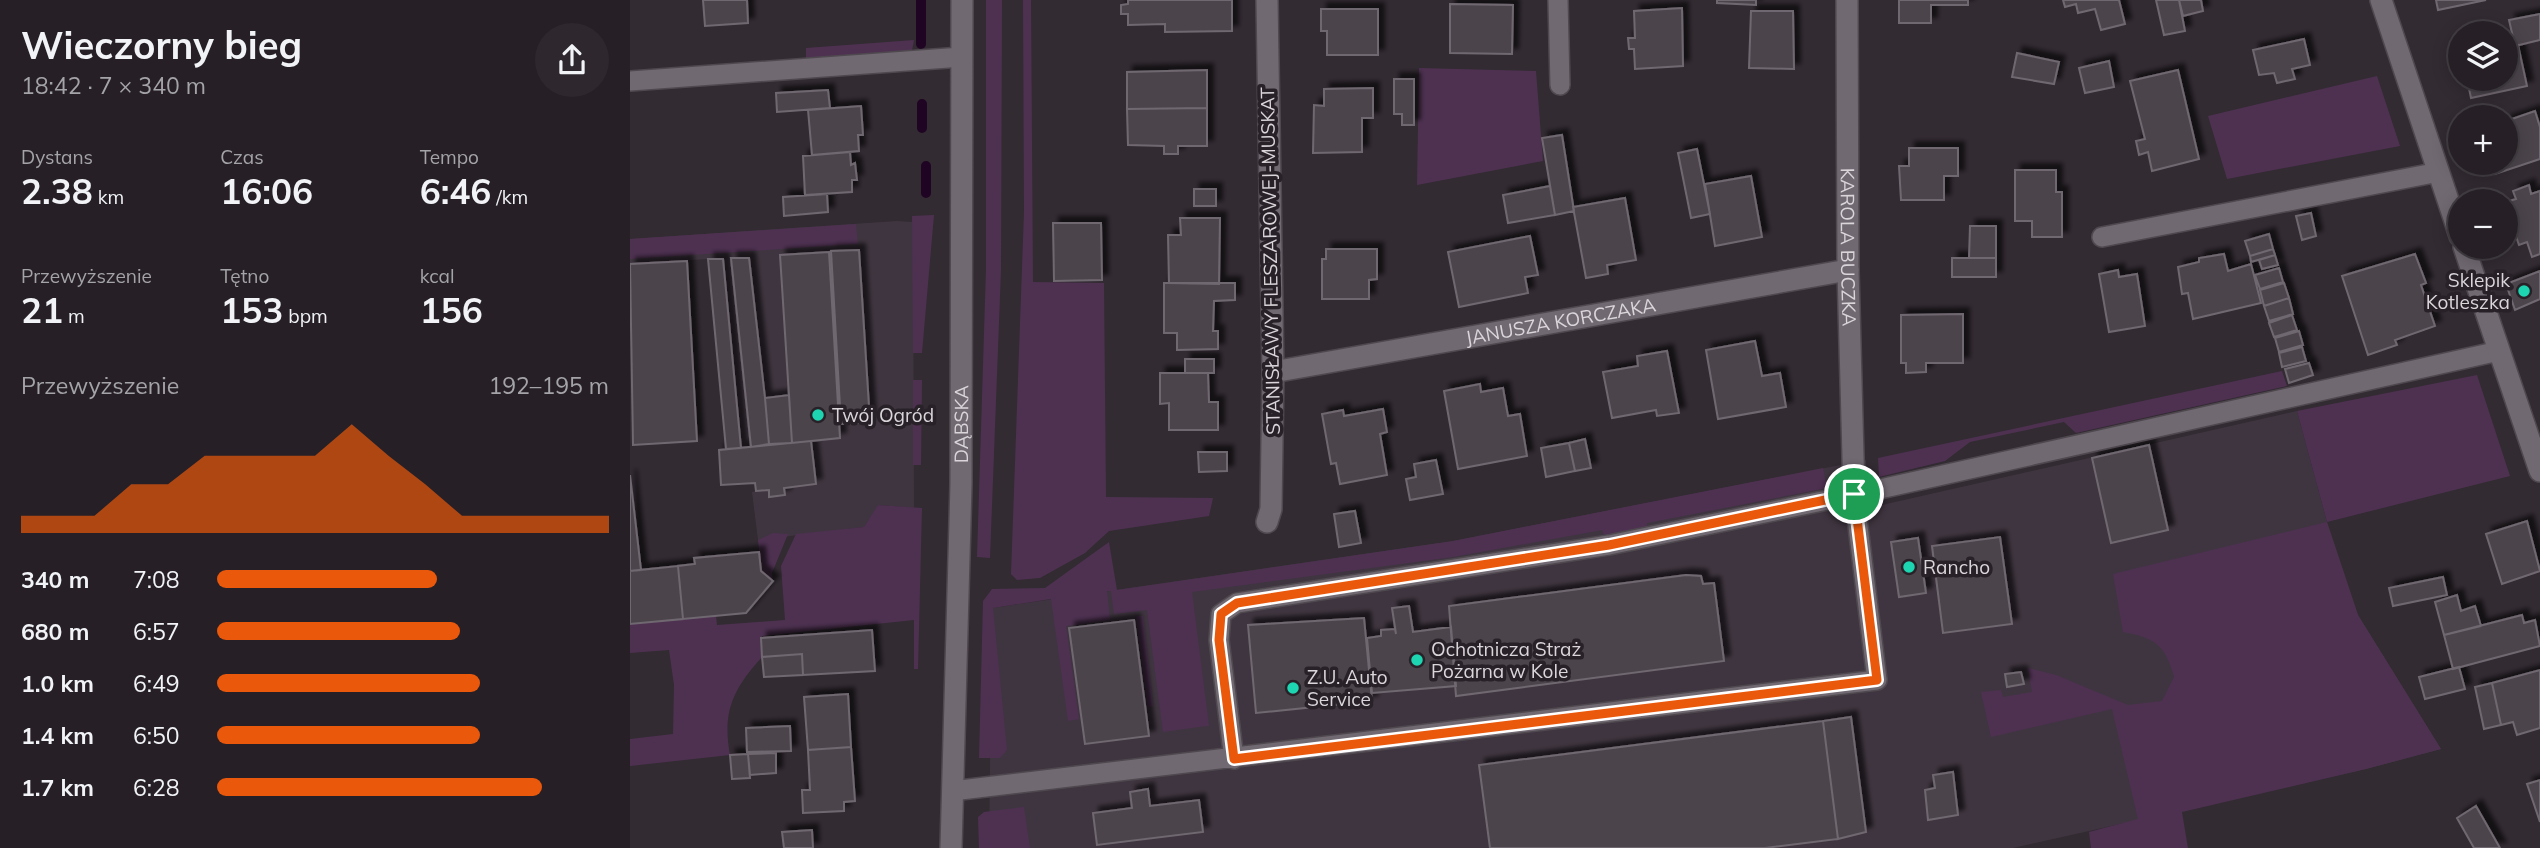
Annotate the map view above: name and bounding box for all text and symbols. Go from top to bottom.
text: Wieczorny bieg [21,21,302,69]
map controls [2448,21,2518,259]
button: layers [2448,21,2518,91]
button: share [535,23,609,97]
text: 18:42 · 7 × 340 m [21,71,206,100]
street label: STANISŁAWY FLESZAROWEJ-MUSKAT [1255,86,1285,435]
button: + [2448,105,2518,175]
text: Dystans [21,145,93,169]
text: Czas [220,145,264,169]
text: Tempo [420,145,479,169]
street label: KAROLA BUCZKA [1836,168,1862,327]
text: 2.38 [21,169,93,213]
text: 16:06 [220,169,313,213]
text: 6:46 [420,169,491,213]
text: km [93,185,124,209]
text: /km [491,185,528,209]
button: − [2448,189,2518,259]
text: Przewyższenie [21,264,152,288]
text: Tętno [220,264,269,288]
text: kcal [420,264,454,288]
place label: Sklepik Kotleszka [2426,268,2510,314]
marker: Sklepik Kotleszka [2516,283,2532,299]
text: 21 [21,288,63,332]
text: 153 [220,288,283,332]
text: 156 [420,288,483,332]
street label: JANUSZA KORCZAKA [1463,292,1658,350]
text: m [63,304,85,328]
text: bpm [283,304,328,328]
text: Przewyższenie [21,371,179,400]
text: 192–195 m [488,371,609,400]
street label: DĄBSKA [949,385,973,463]
place label: Twój Ogród [832,403,934,427]
marker: Twój Ogród [810,407,826,423]
pin [1824,464,1884,524]
icon: arrive [1835,475,1873,513]
place label: Rancho [1923,555,1990,579]
marker: Rancho [1901,559,1917,575]
text: 340 m [21,565,89,594]
text: 7:08 [133,565,180,594]
text: 680 m [21,617,89,646]
text: 6:57 [133,617,180,646]
place label: Ochotnicza Straż Pożarna w Kole [1431,637,1581,683]
marker: Ochotnicza Straż Pożarna w Kole [1409,652,1425,668]
place label: Z.U. Auto Service [1307,665,1388,711]
text: 1.0 km [21,669,94,698]
text: 6:49 [133,669,180,698]
marker: Z.U. Auto Service [1285,680,1301,696]
text: 1.4 km [21,721,94,750]
text: 6:50 [133,721,180,750]
text: 1.7 km [21,773,94,802]
text: 6:28 [133,773,180,802]

